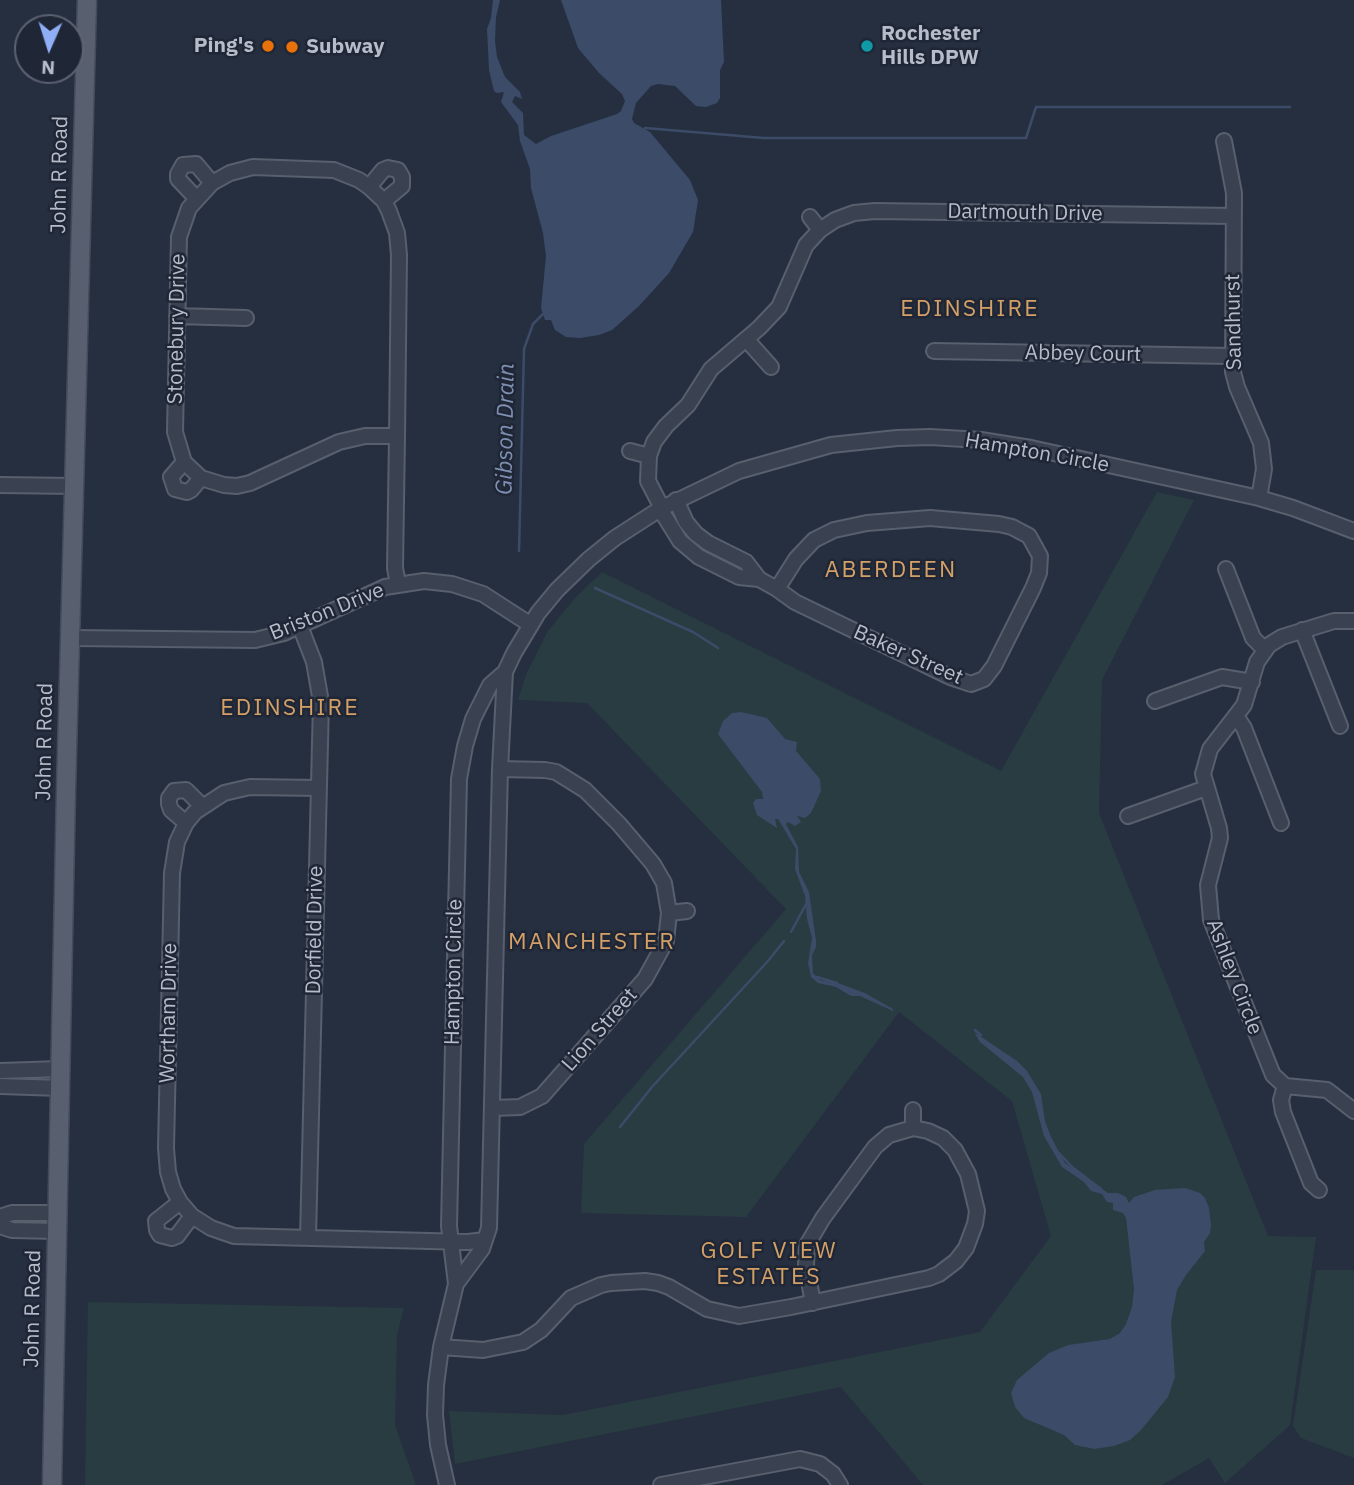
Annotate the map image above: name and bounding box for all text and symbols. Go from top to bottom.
north arrow [14,14,84,84]
place label: Rochester Hills DPW [881,21,981,71]
place label: Ping's [194,33,254,59]
place label: Subway [306,34,385,60]
marker: Ping's [260,38,276,54]
marker: Rochester Hills DPW [859,38,875,54]
marker: Subway [284,39,300,55]
text: N [41,56,56,80]
street label: John R Road [46,116,74,234]
street label: Dartmouth Drive [947,199,1103,227]
street label: Stonebury Drive [163,253,191,405]
street label: Sandhurst [1221,274,1247,370]
district label: EDINSHIRE [901,295,1039,323]
street label: Abbey Court [1025,340,1141,368]
water label: Gibson Drain [491,363,521,495]
street label: Hampton Circle [963,428,1111,478]
district label: ABERDEEN [826,556,956,584]
street label: Briston Drive [266,578,388,646]
street label: Baker Street [849,620,967,690]
street label: John R Road [31,683,59,801]
district label: EDINSHIRE [221,694,359,722]
street label: Dorfield Drive [301,865,329,995]
street label: Hampton Circle [440,899,468,1045]
street label: Ashley Circle [1200,916,1268,1038]
district label: MANCHESTER [509,928,675,956]
street label: Wortham Drive [155,943,183,1083]
street label: Lion Street [557,983,643,1077]
district label: GOLF VIEW ESTATES [702,1237,836,1291]
street label: John R Road [19,1250,47,1368]

